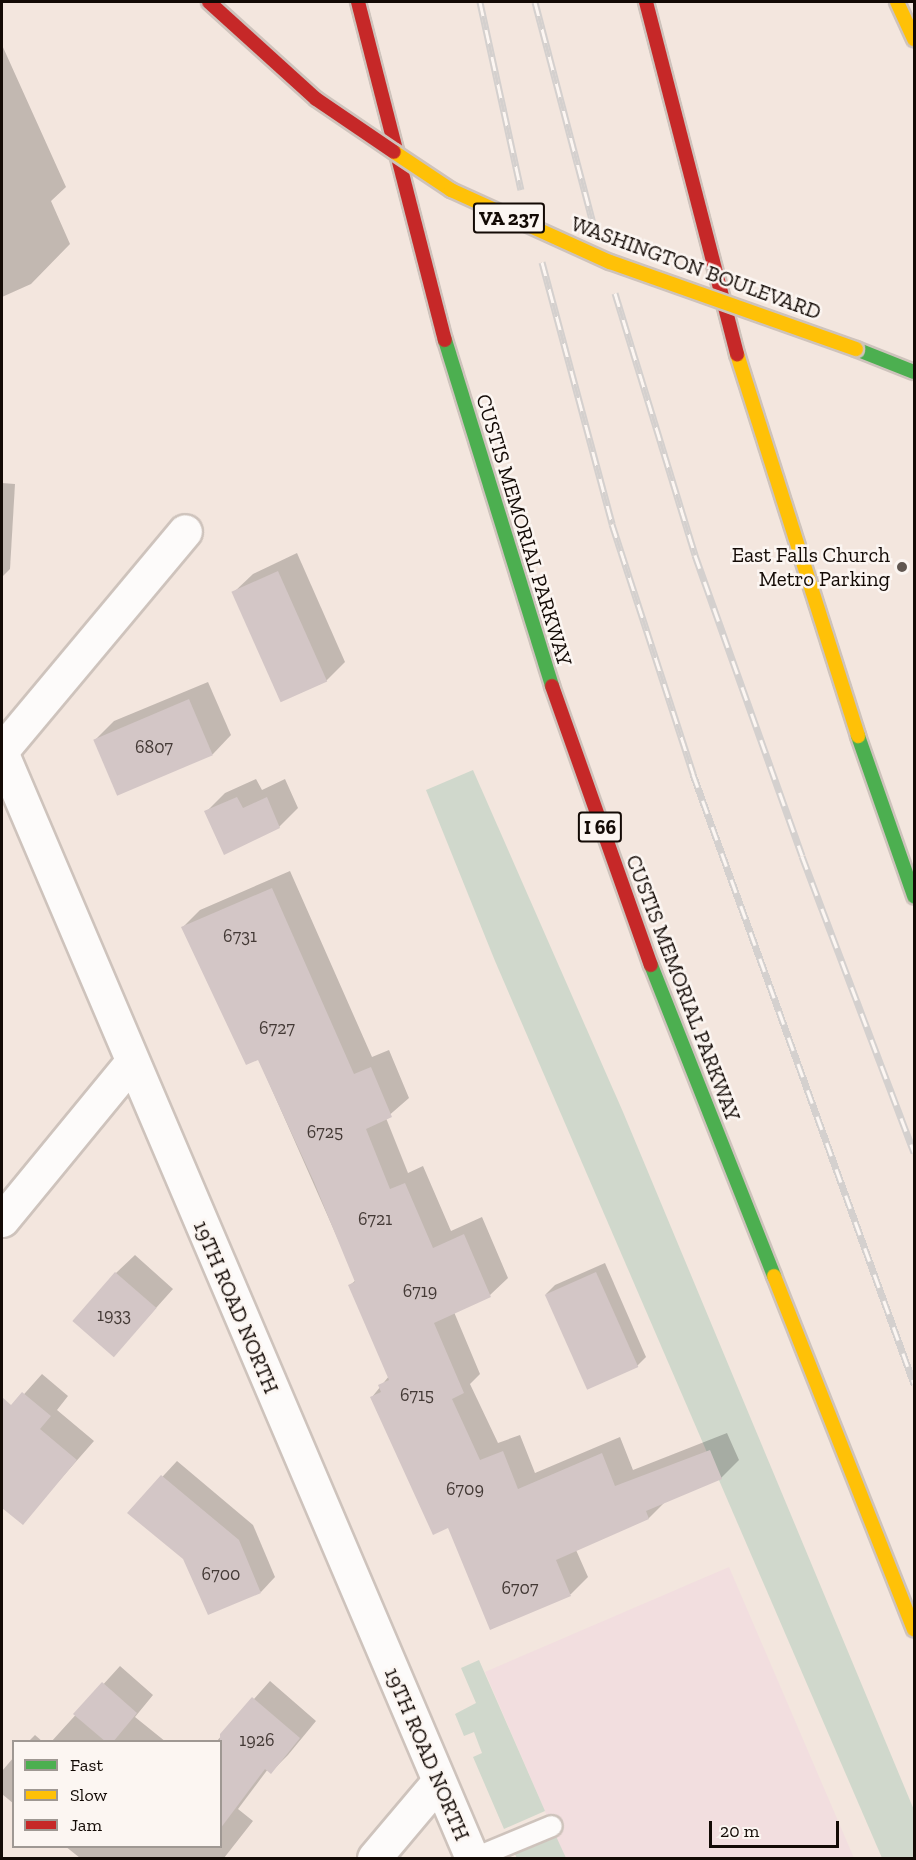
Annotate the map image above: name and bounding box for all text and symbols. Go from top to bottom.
road number: VA 237 [472,201,546,235]
street label: WASHINGTON BOULEVARD [568,211,824,325]
street label: CUSTIS MEMORIAL PARKWAY [470,391,578,669]
place label: East Falls Church Metro Parking [732,542,890,592]
marker: East Falls Church Metro Parking [895,560,909,574]
house number: 6807 [135,736,173,758]
road number: I 66 [578,810,622,844]
street label: CUSTIS MEMORIAL PARKWAY [620,851,746,1125]
house number: 6731 [223,925,257,947]
house number: 6727 [259,1017,295,1039]
house number: 6725 [307,1121,343,1143]
house number: 6721 [358,1208,392,1230]
street label: 19TH ROAD NORTH [188,1217,284,1397]
house number: 6719 [403,1280,437,1302]
house number: 1933 [97,1304,131,1326]
house number: 6715 [400,1384,434,1406]
house number: 6709 [446,1478,484,1500]
house number: 6700 [202,1563,240,1585]
house number: 6707 [502,1577,538,1599]
street label: 19TH ROAD NORTH [379,1664,475,1844]
house number: 1926 [239,1729,275,1751]
legend [12,1740,222,1848]
text: Fast [70,1754,103,1776]
text: Slow [70,1784,107,1806]
scale bar [712,1809,842,1847]
text: Jam [70,1814,102,1836]
text: 20 m [720,1820,759,1842]

